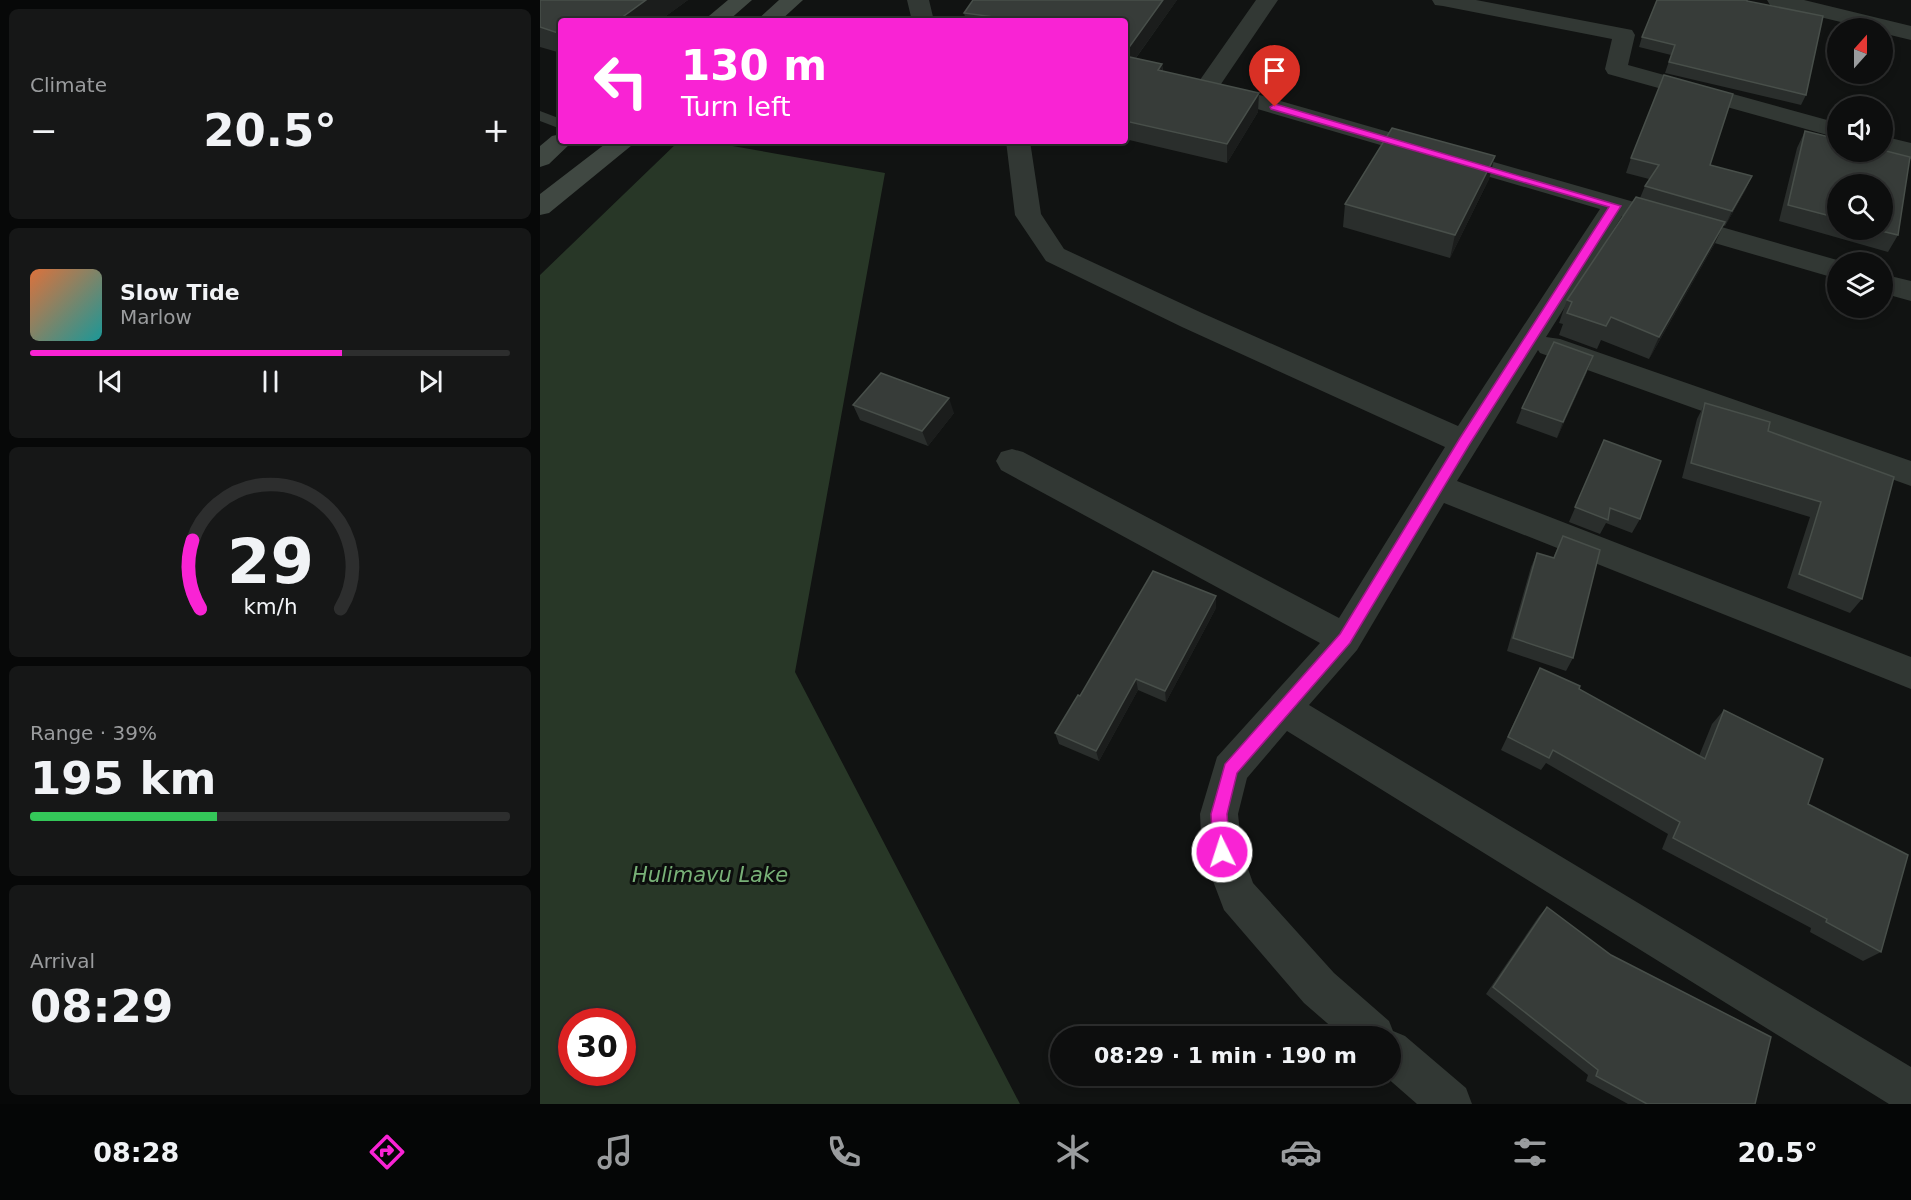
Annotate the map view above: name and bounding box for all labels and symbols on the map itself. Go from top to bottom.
north arrow [1827,18,1893,84]
pin [1249,45,1300,107]
position arrow [1190,820,1254,884]
water label: Hulimavu Lake [632,863,788,887]
speed limit sign: 30 [558,1008,636,1086]

